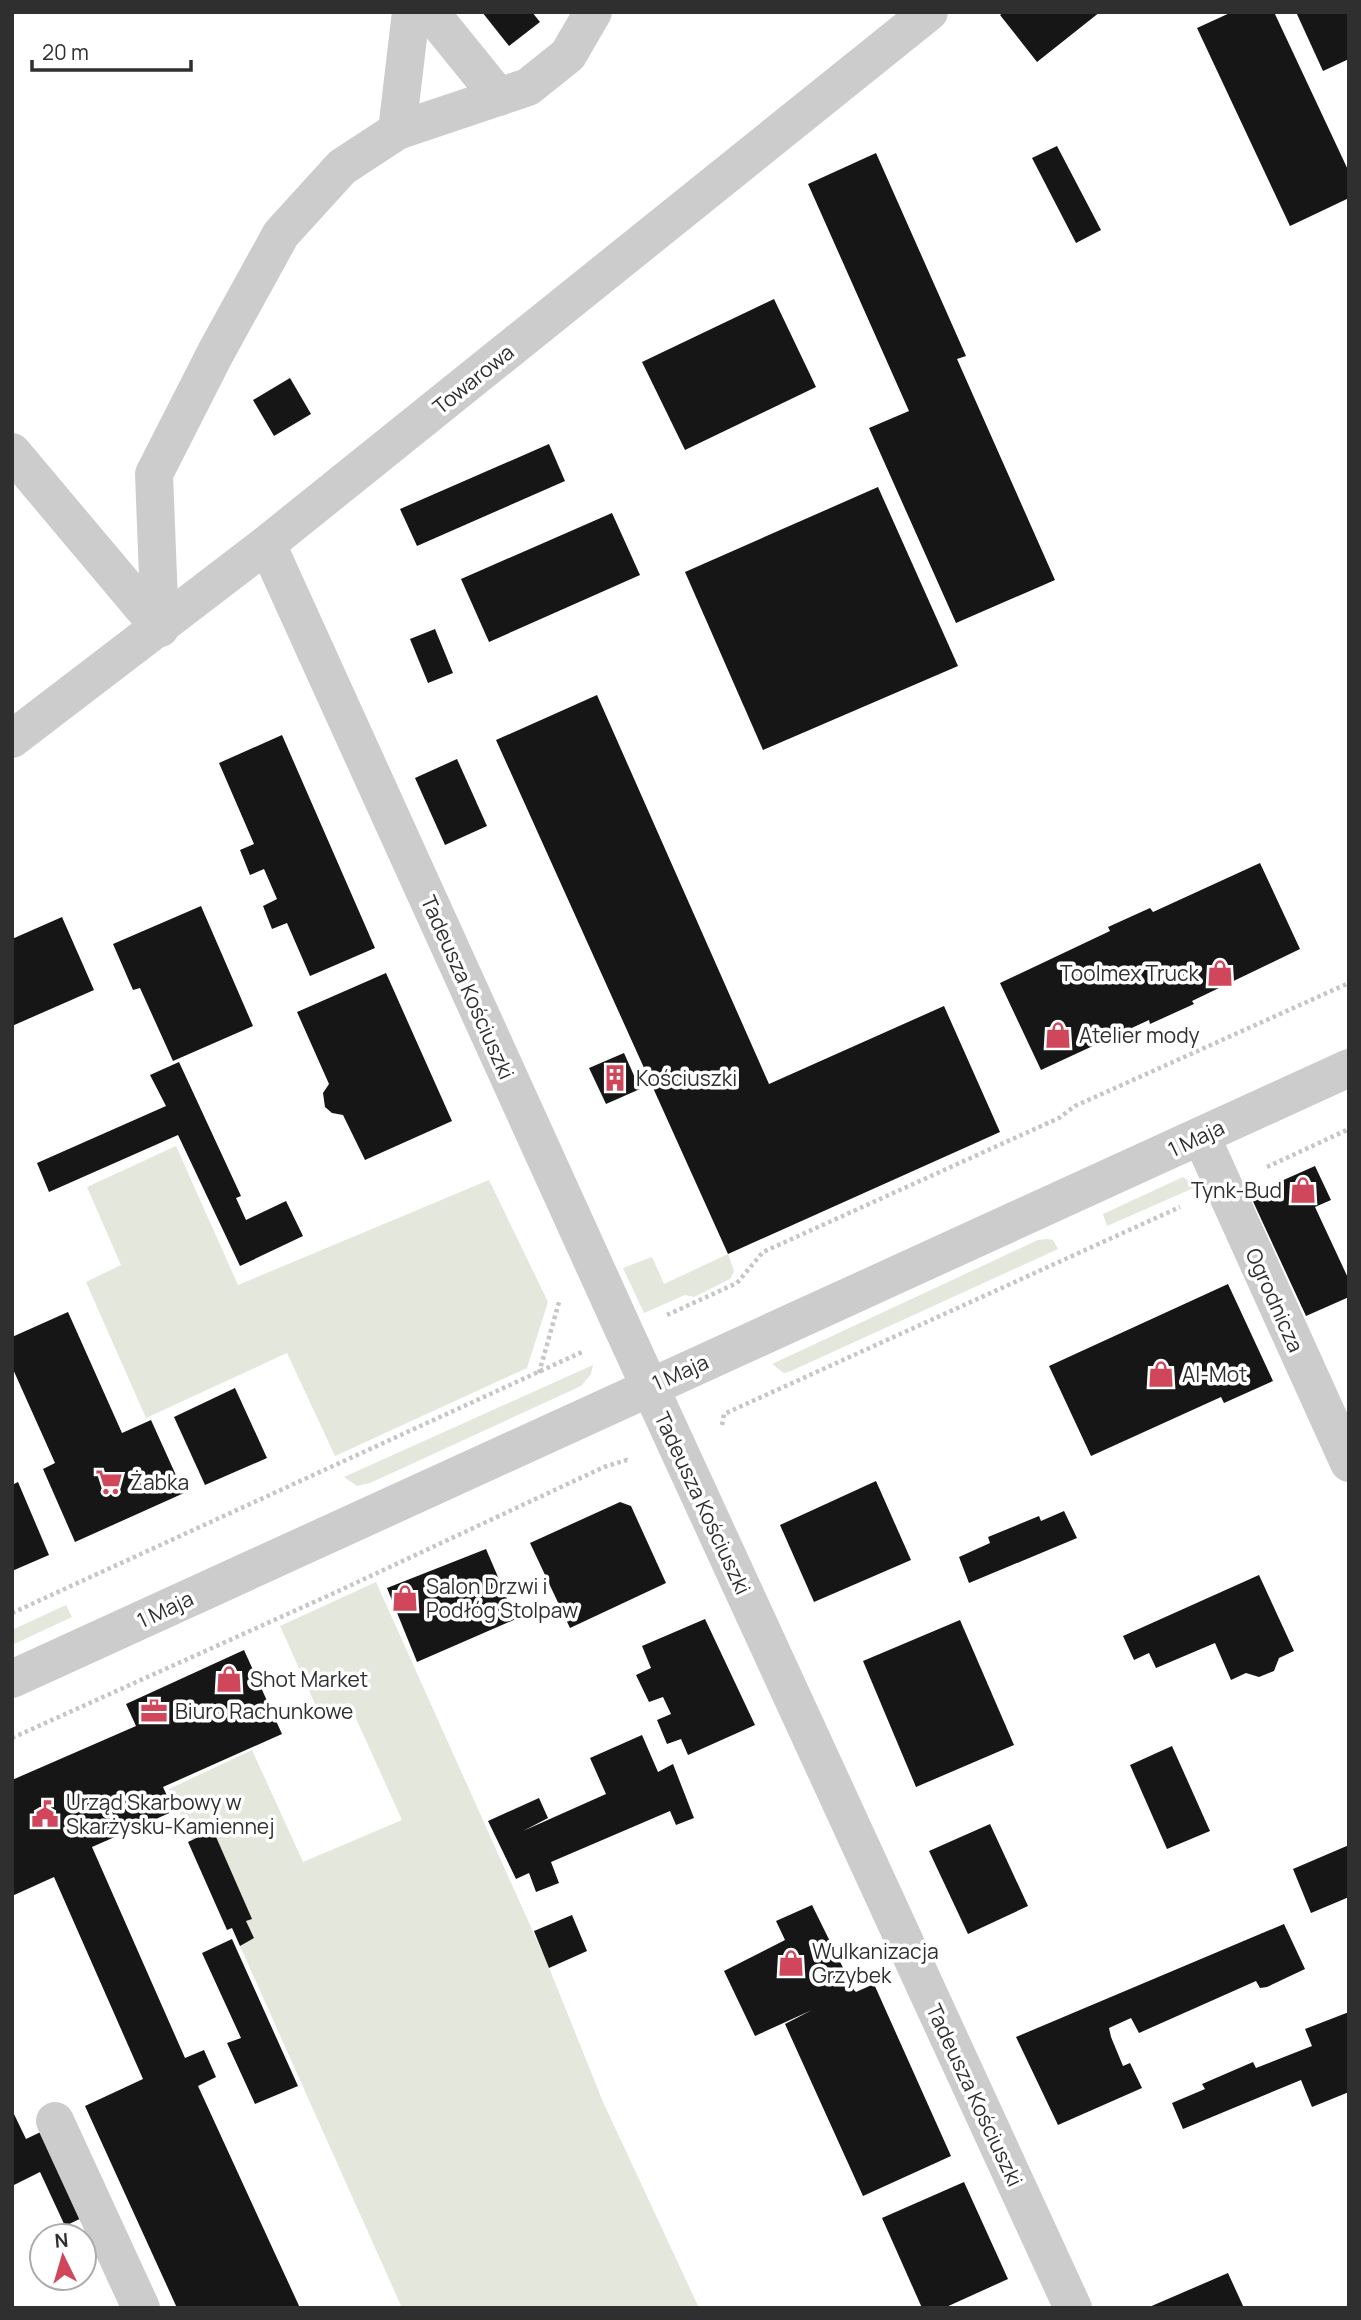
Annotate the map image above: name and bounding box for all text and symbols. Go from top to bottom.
scale bar [32,28,191,72]
text: 20 m [42,38,89,66]
street label: Towarowa [427,338,519,420]
street label: Tadeusza Kościuszki [415,891,521,1083]
shop icon: Toolmex Truck [1205,958,1235,988]
place label: Toolmex Truck [1060,959,1200,987]
shop icon: Atelier mody [1043,1020,1073,1050]
place label: Atelier mody [1079,1021,1200,1049]
building icon: Kościuszki [600,1063,630,1093]
place label: Kościuszki [636,1064,737,1092]
street label: 1 Maja [1164,1113,1228,1163]
shop icon: Tynk-Bud [1288,1175,1318,1205]
place label: Tynk-Bud [1191,1176,1282,1204]
street label: Ogrodnicza [1240,1244,1310,1356]
street label: 1 Maja [648,1347,712,1397]
shop icon: Al-Mot [1146,1359,1176,1389]
place label: Al-Mot [1182,1360,1248,1388]
street label: Tadeusza Kościuszki [648,1407,758,1599]
supermarket icon: Żabka [94,1467,124,1497]
place label: Żabka [130,1468,189,1496]
place label: Salon Drzwi i Podłóg Stolpaw [426,1572,578,1624]
shop icon: Salon Drzwi i Podłóg Stolpaw [390,1583,420,1613]
street label: 1 Maja [133,1584,197,1634]
shop icon: Shot Market [214,1664,244,1694]
place label: Shot Market [250,1665,368,1693]
office icon: Biuro Rachunkowe [139,1696,169,1726]
place label: Biuro Rachunkowe [175,1697,353,1725]
place label: Urząd Skarbowy w Skarżysku-Kamiennej [66,1788,274,1840]
public building icon: Urząd Skarbowy w Skarżysku-Kamiennej [30,1799,60,1829]
place label: Wulkanizacja Grzybek [812,1937,939,1989]
shop icon: Wulkanizacja Grzybek [776,1948,806,1978]
street label: Tadeusza Kościuszki [920,1999,1030,2191]
north arrow [28,2222,98,2292]
text: N [54,2227,69,2254]

